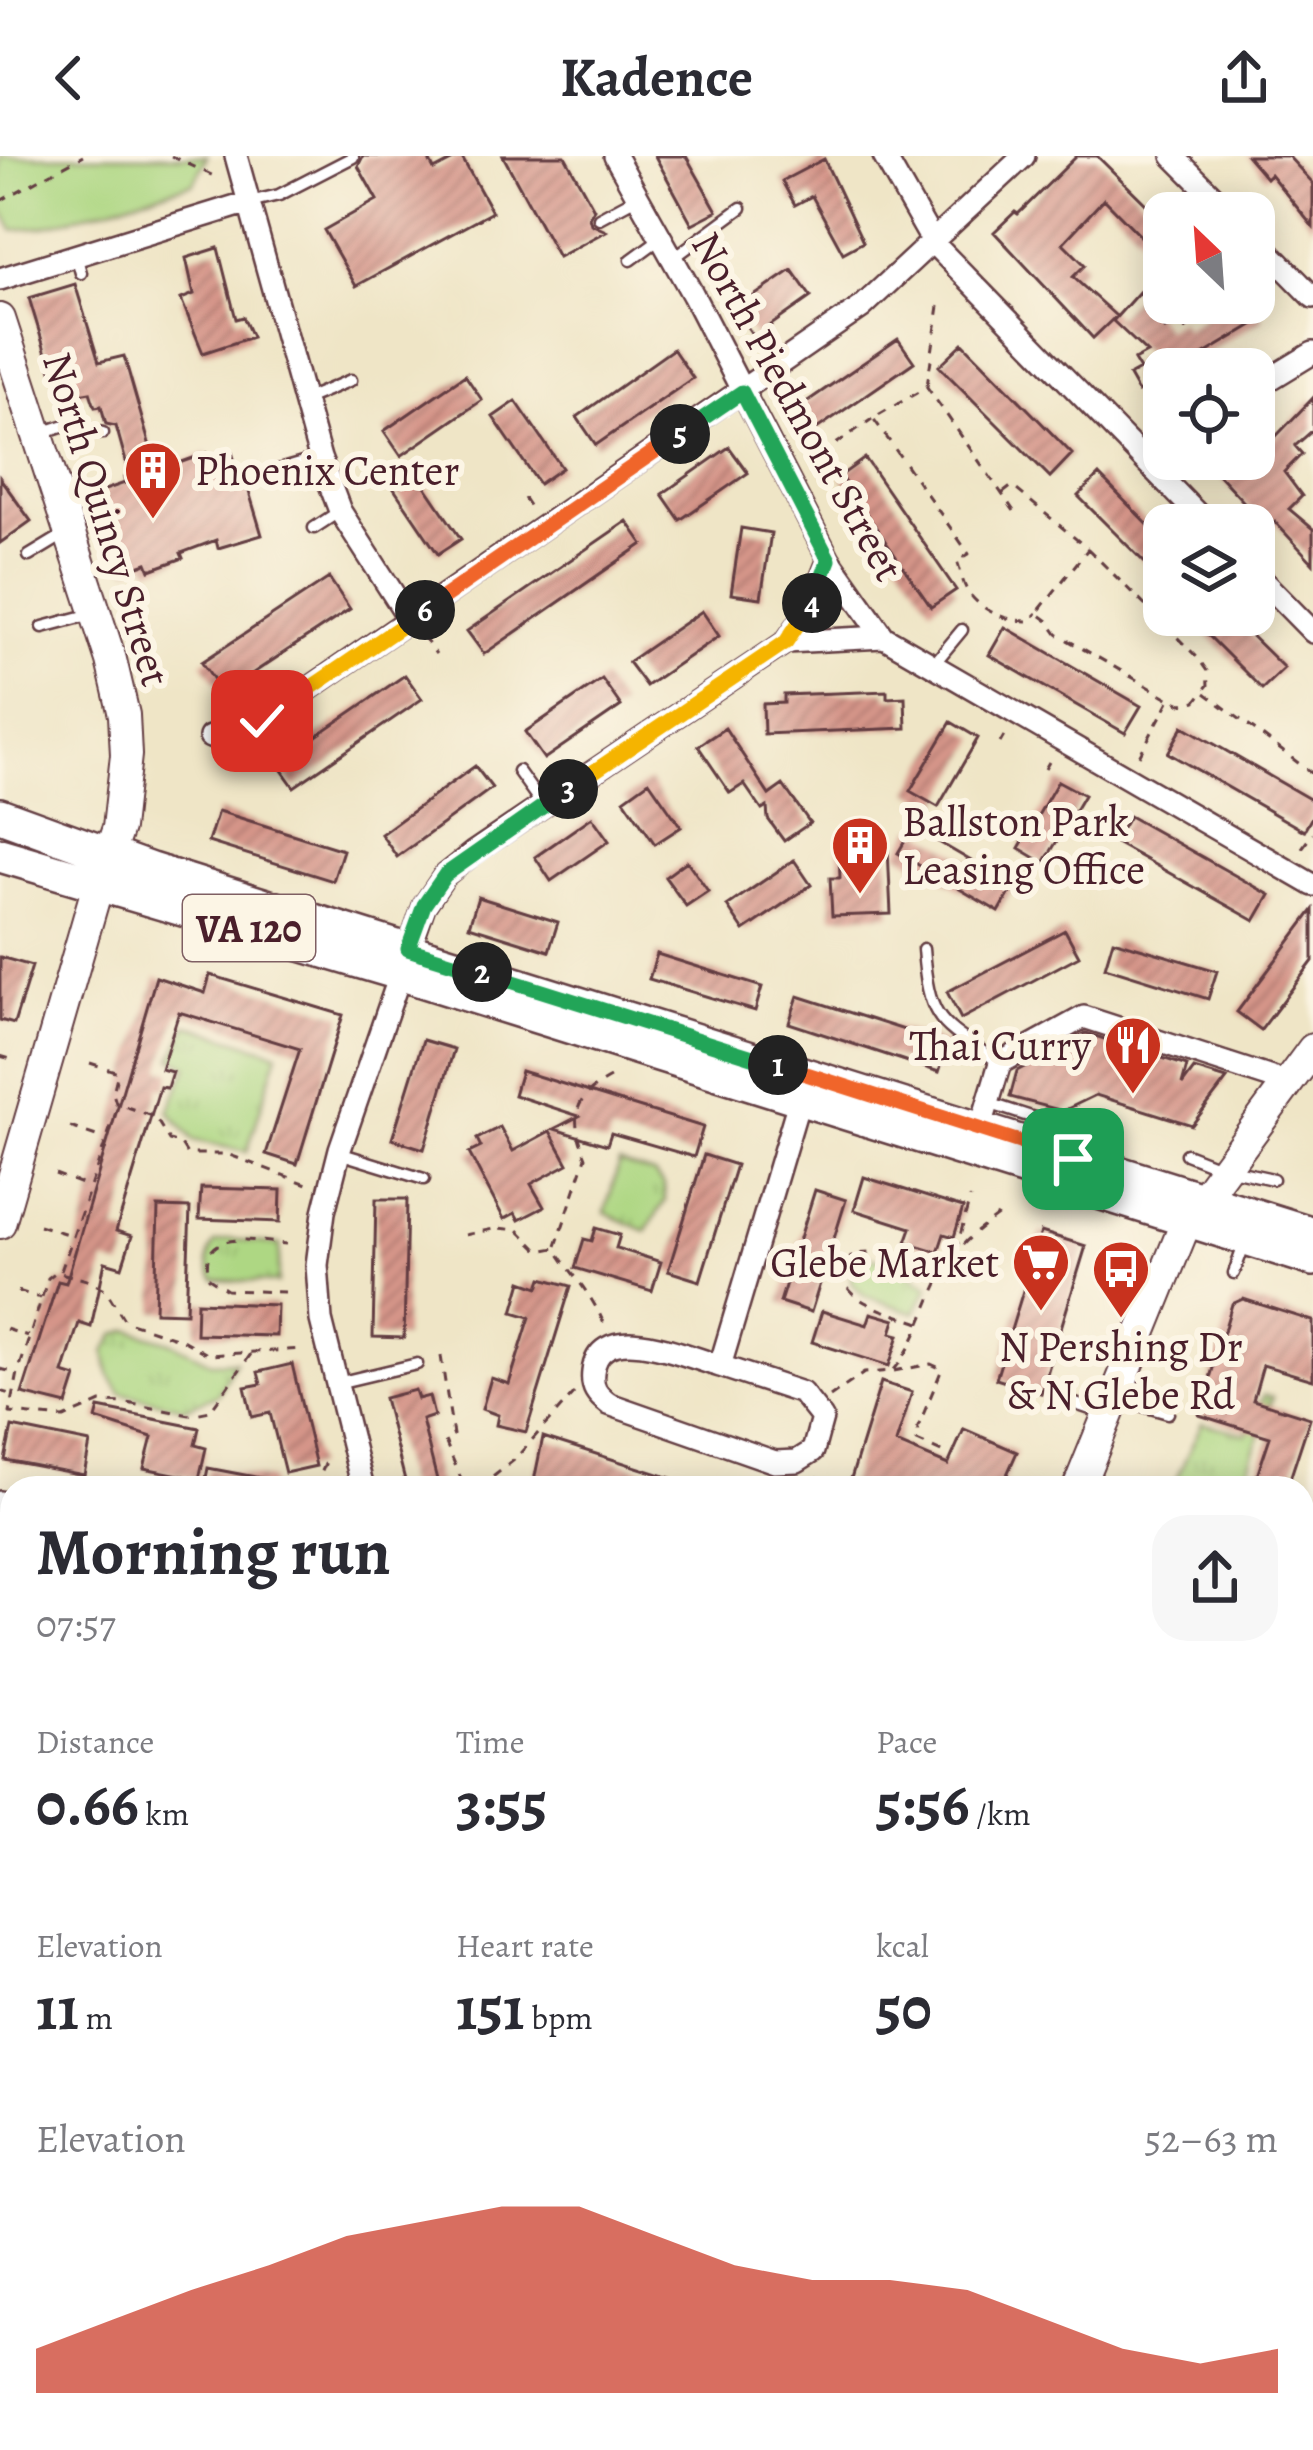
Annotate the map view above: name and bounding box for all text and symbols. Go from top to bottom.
text: Kadence [560,41,753,115]
icon: back [36,45,102,111]
icon: share [1211,45,1277,111]
north arrow [1143,192,1275,324]
map controls [1143,192,1275,636]
street label: North Piedmont Street [678,221,918,591]
street label: North Quincy Street [29,345,185,693]
button: locate [1143,348,1275,480]
pin: 5 [650,404,710,464]
text: 5 [673,411,687,456]
building icon: Phoenix Center [122,439,184,521]
place label: Phoenix Center [195,442,459,499]
button: layers [1143,504,1275,636]
pin: 4 [782,573,842,633]
pin: 6 [395,580,455,640]
text: 4 [804,580,820,625]
text: 6 [417,587,433,632]
pin [211,670,313,772]
icon: check [229,688,295,754]
pin: 3 [538,759,598,819]
text: 3 [561,766,575,811]
place label: Ballston Park Leasing Office [902,793,1145,898]
building icon: Ballston Park Leasing Office [829,814,891,896]
road number: VA 120 [183,895,315,961]
pin: 2 [452,942,512,1002]
text: 2 [474,949,490,994]
restaurant icon: Thai Curry [1102,1014,1164,1096]
place label: Thai Curry [909,1017,1092,1074]
pin: 1 [748,1035,808,1095]
text: 1 [772,1042,784,1087]
pin [1022,1108,1124,1210]
icon: arrive [1040,1126,1106,1192]
supermarket icon: Glebe Market [1010,1231,1072,1313]
place label: Glebe Market [770,1234,999,1291]
bus stop icon: N Pershing Dr & N Glebe Rd [1090,1238,1152,1320]
place label: N Pershing Dr & N Glebe Rd [999,1318,1243,1423]
text: Morning run [36,1507,391,1597]
button: share [1152,1515,1278,1641]
text: 07:57 [36,1597,116,1650]
text: Distance [36,1719,154,1764]
text: Time [456,1719,525,1764]
text: Pace [876,1719,937,1764]
text: 0.66 [36,1764,139,1846]
text: 3:55 [456,1764,547,1846]
text: 5:56 [876,1764,970,1846]
text: km [139,1791,189,1836]
text: /km [970,1791,1031,1836]
text: Elevation [36,1923,163,1968]
text: Heart rate [456,1923,594,1968]
text: kcal [876,1923,929,1968]
text: 11 [36,1968,79,2050]
text: 151 [456,1968,525,2050]
text: 50 [876,1968,932,2050]
text: m [79,1995,113,2040]
text: bpm [525,1995,593,2040]
text: Elevation [36,2112,186,2165]
text: 52–63 m [1145,2112,1278,2165]

